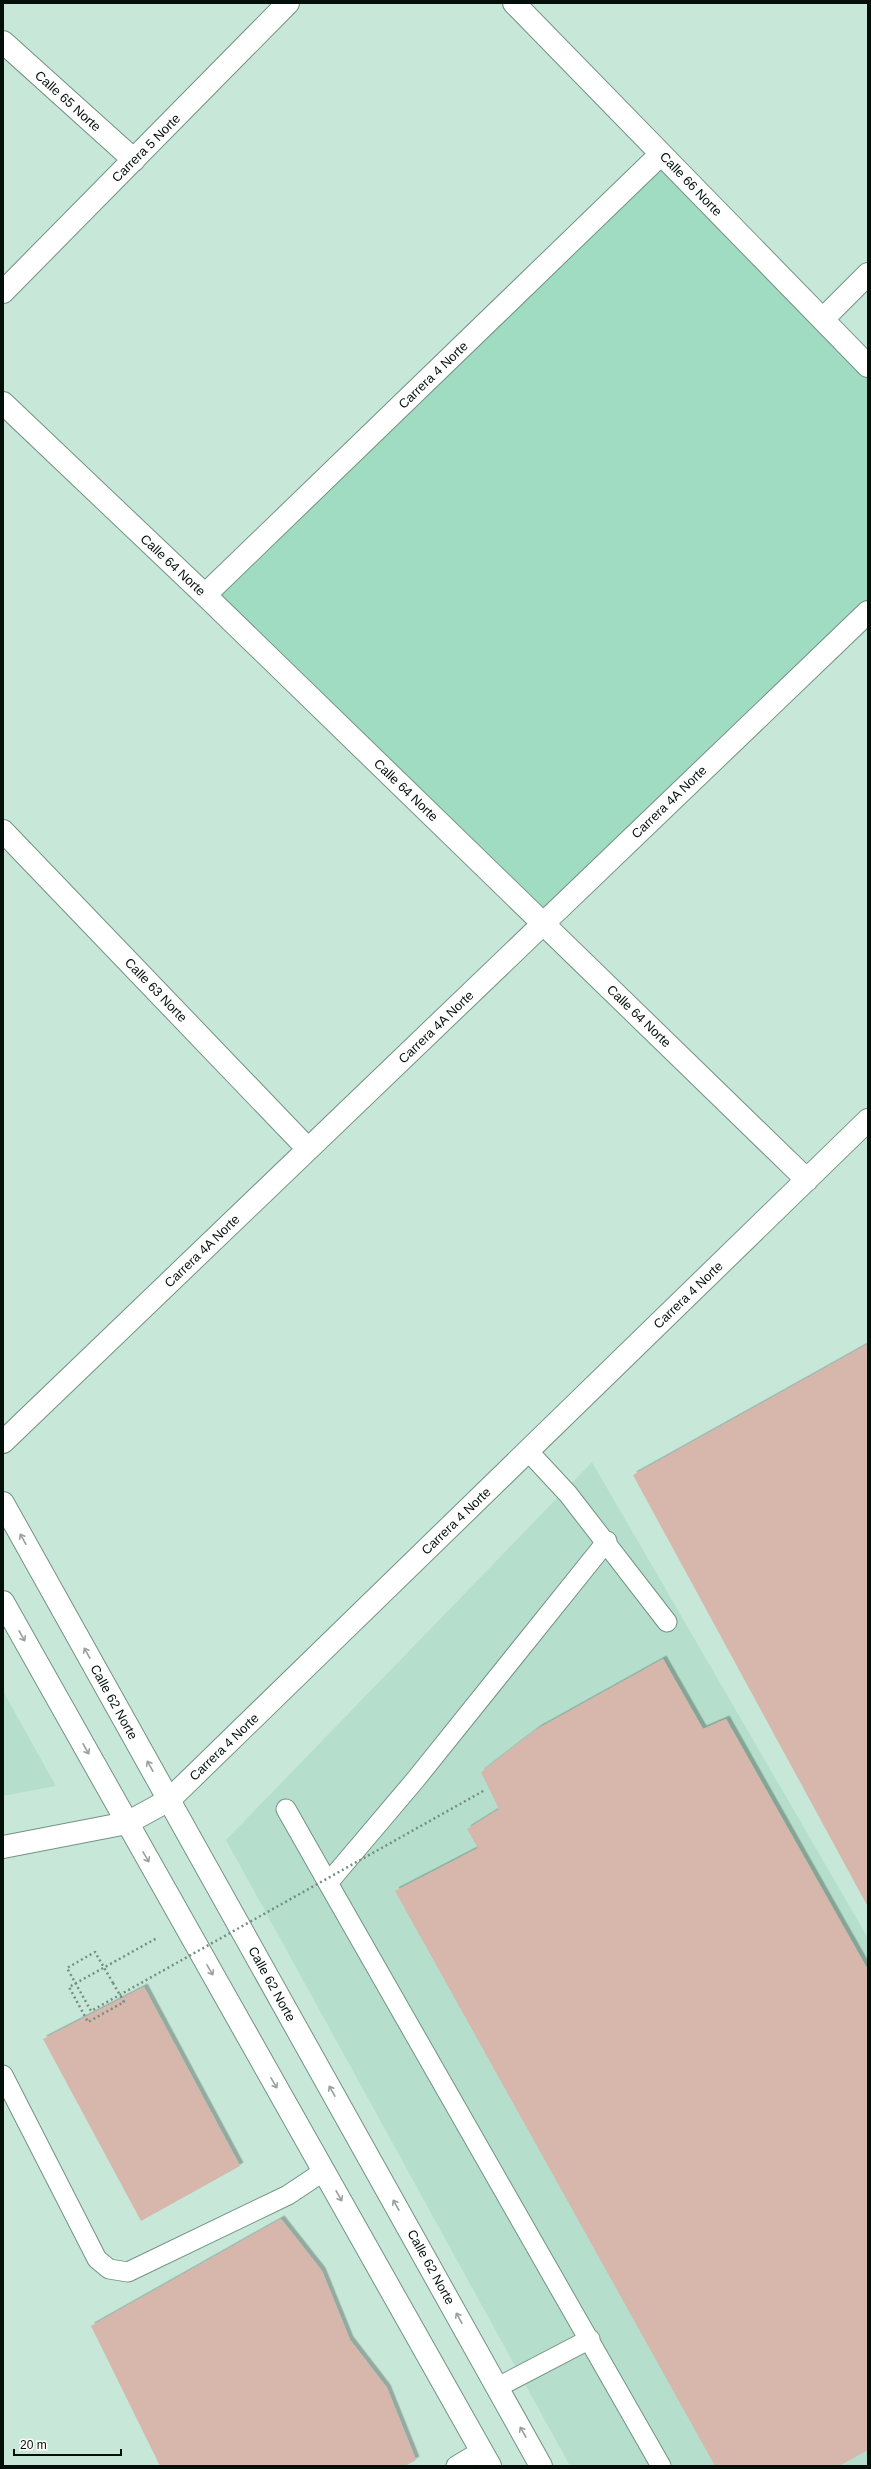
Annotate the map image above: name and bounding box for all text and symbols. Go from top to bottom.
street label: Calle 65 Norte [32,68,104,134]
street label: Carrera 5 Norte [109,111,183,185]
street label: Calle 66 Norte [657,149,725,219]
street label: Carrera 4 Norte [395,338,471,412]
street label: Calle 64 Norte [137,531,209,599]
street label: Calle 64 Norte [371,756,441,824]
street label: Carrera 4A Norte [628,762,710,842]
street label: Calle 63 Norte [122,955,190,1025]
street label: Calle 64 Norte [604,982,674,1050]
street label: Carrera 4A Norte [395,987,477,1067]
street label: Carrera 4A Norte [161,1211,243,1291]
street label: Carrera 4 Norte [650,1258,726,1332]
street label: Carrera 4 Norte [418,1484,494,1558]
one-way arrow [19,1533,27,1545]
one-way arrow [19,1630,26,1642]
one-way arrow [82,1647,90,1659]
street label: Calle 62 Norte [87,1662,141,1742]
street label: Carrera 4 Norte [186,1710,262,1784]
one-way arrow [82,1743,90,1755]
one-way arrow [146,1761,153,1773]
one-way arrow [143,1851,151,1863]
street label: Calle 62 Norte [245,1944,299,2024]
one-way arrow [207,1964,215,1976]
one-way arrow [271,2077,279,2089]
one-way arrow [328,2086,336,2098]
one-way arrow [335,2190,343,2202]
one-way arrow [391,2199,399,2211]
street label: Calle 62 Norte [404,2227,458,2307]
one-way arrow [455,2312,463,2324]
one-way arrow [518,2426,526,2438]
scale bar [14,2431,121,2457]
text: 20 m [20,2438,47,2452]

